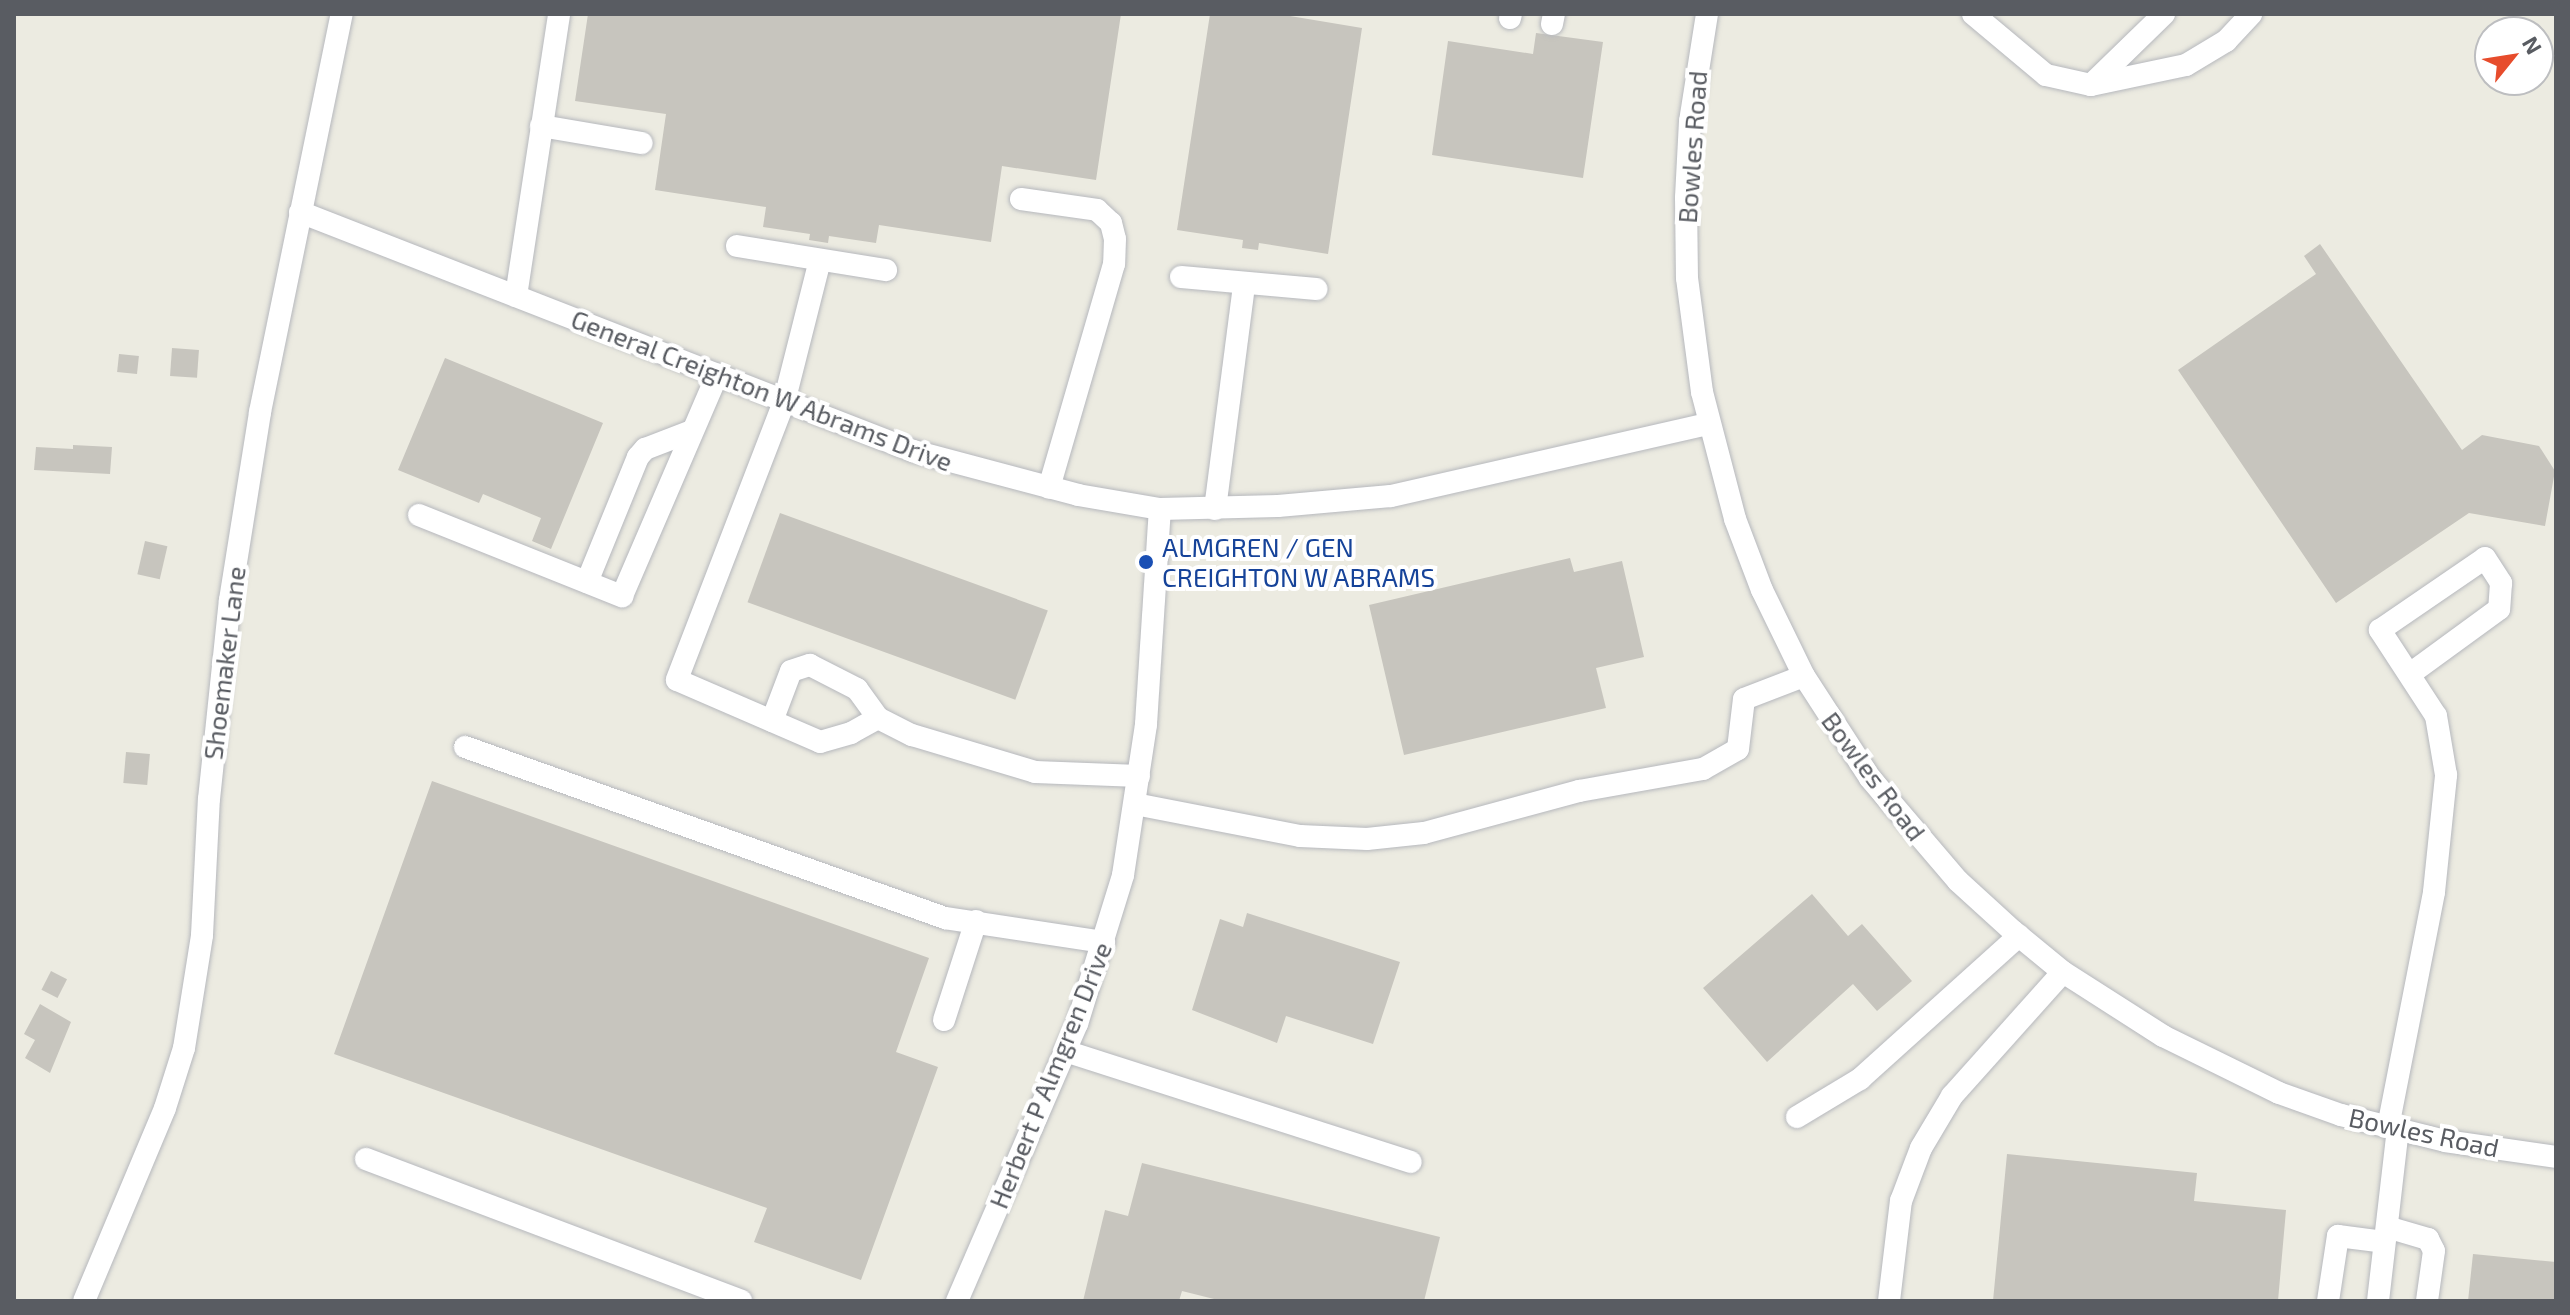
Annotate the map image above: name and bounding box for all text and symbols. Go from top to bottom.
north arrow [2474,16,2554,96]
text: N [2518,32,2548,58]
street label: Bowles Road [1671,70,1713,224]
street label: General Creighton W Abrams Drive [566,302,958,478]
place label: ALMGREN / GEN CREIGHTON W ABRAMS [1162,531,1437,592]
marker: ALMGREN / GEN CREIGHTON W ABRAMS [1137,553,1155,571]
street label: Shoemaker Lane [197,564,251,762]
street label: Bowles Road [1816,706,1932,846]
street label: Herbert P Almgren Drive [982,937,1118,1213]
street label: Bowles Road [2346,1101,2502,1163]

